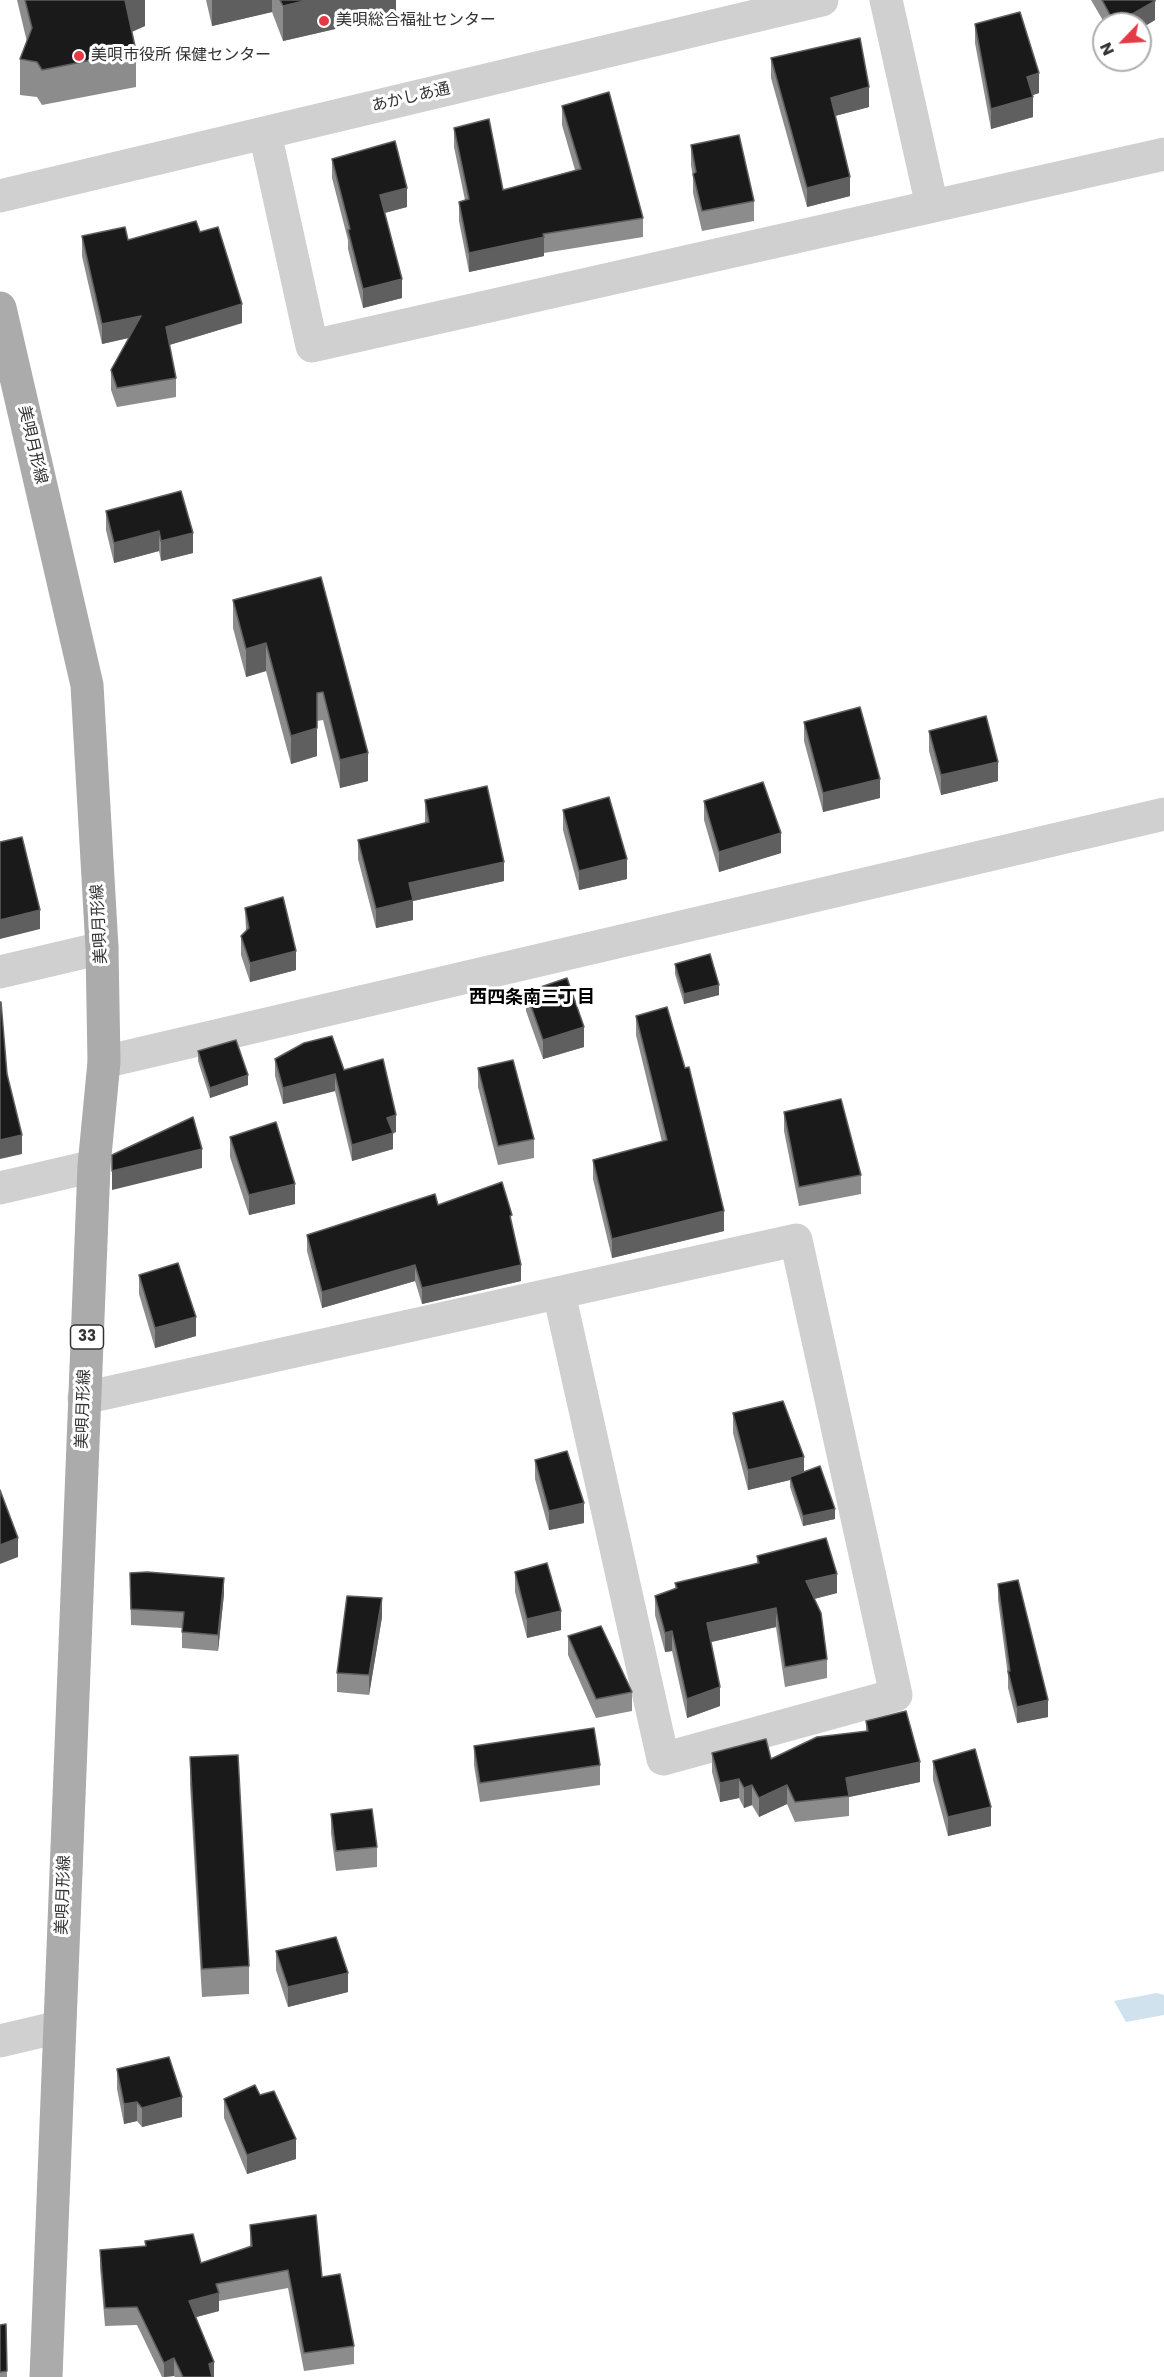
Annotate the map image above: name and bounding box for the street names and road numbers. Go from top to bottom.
street label: あかしあ通 [370,80,452,116]
street label: 美唄月形線 [14,404,50,486]
street label: 美唄月形線 [88,884,112,964]
road number: 33 [70,1325,104,1349]
street label: 美唄月形線 [73,1369,95,1449]
street label: 美唄月形線 [53,1855,75,1935]

